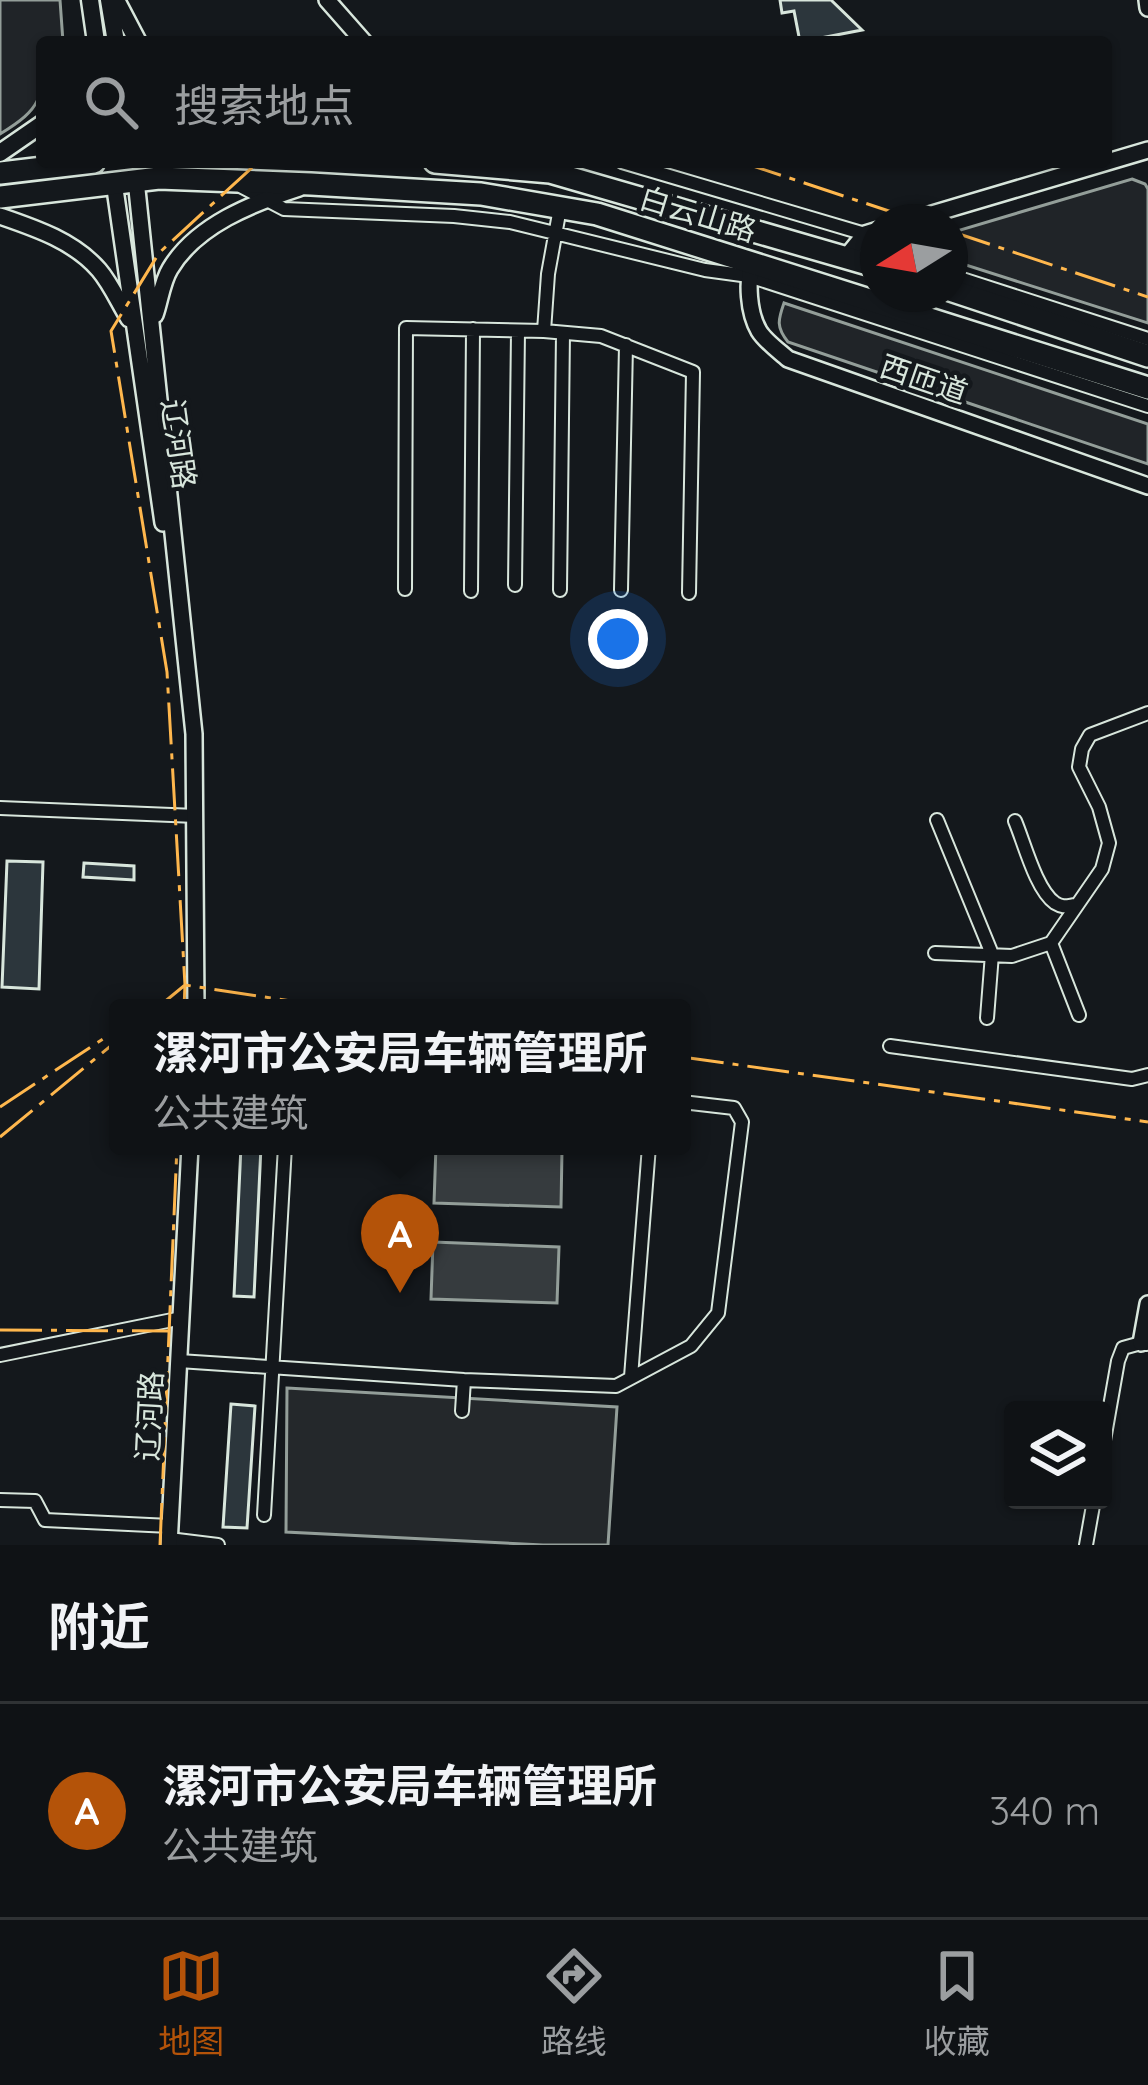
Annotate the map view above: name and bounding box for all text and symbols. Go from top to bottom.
search box [36,36,1112,168]
icon: search [78,69,144,135]
text: 搜索地点 [174,77,354,133]
street label: 白云山路 [635,178,761,250]
north arrow [860,204,968,312]
street label: 西匝道 [875,346,973,412]
street label: 辽河路 [154,397,204,491]
your location [588,609,648,669]
popup [109,999,691,1155]
text: 漯河市公安局车辆管理所 [152,1024,648,1080]
text: 公共建筑 [152,1088,309,1137]
pin: A [361,1194,439,1293]
street label: 辽河路 [128,1370,170,1462]
map controls [1004,1401,1112,1509]
button: layers [1004,1401,1112,1509]
text: 附近 [48,1594,150,1658]
text: 漯河市公安局车辆管理所 [162,1757,657,1813]
text: A [75,1786,99,1835]
text: 340 m [990,1786,1100,1835]
text: 公共建筑 [162,1821,318,1870]
tab: 地图 [158,1943,224,2063]
tab: 路线 [541,1943,607,2063]
tab: 收藏 [924,1943,990,2063]

